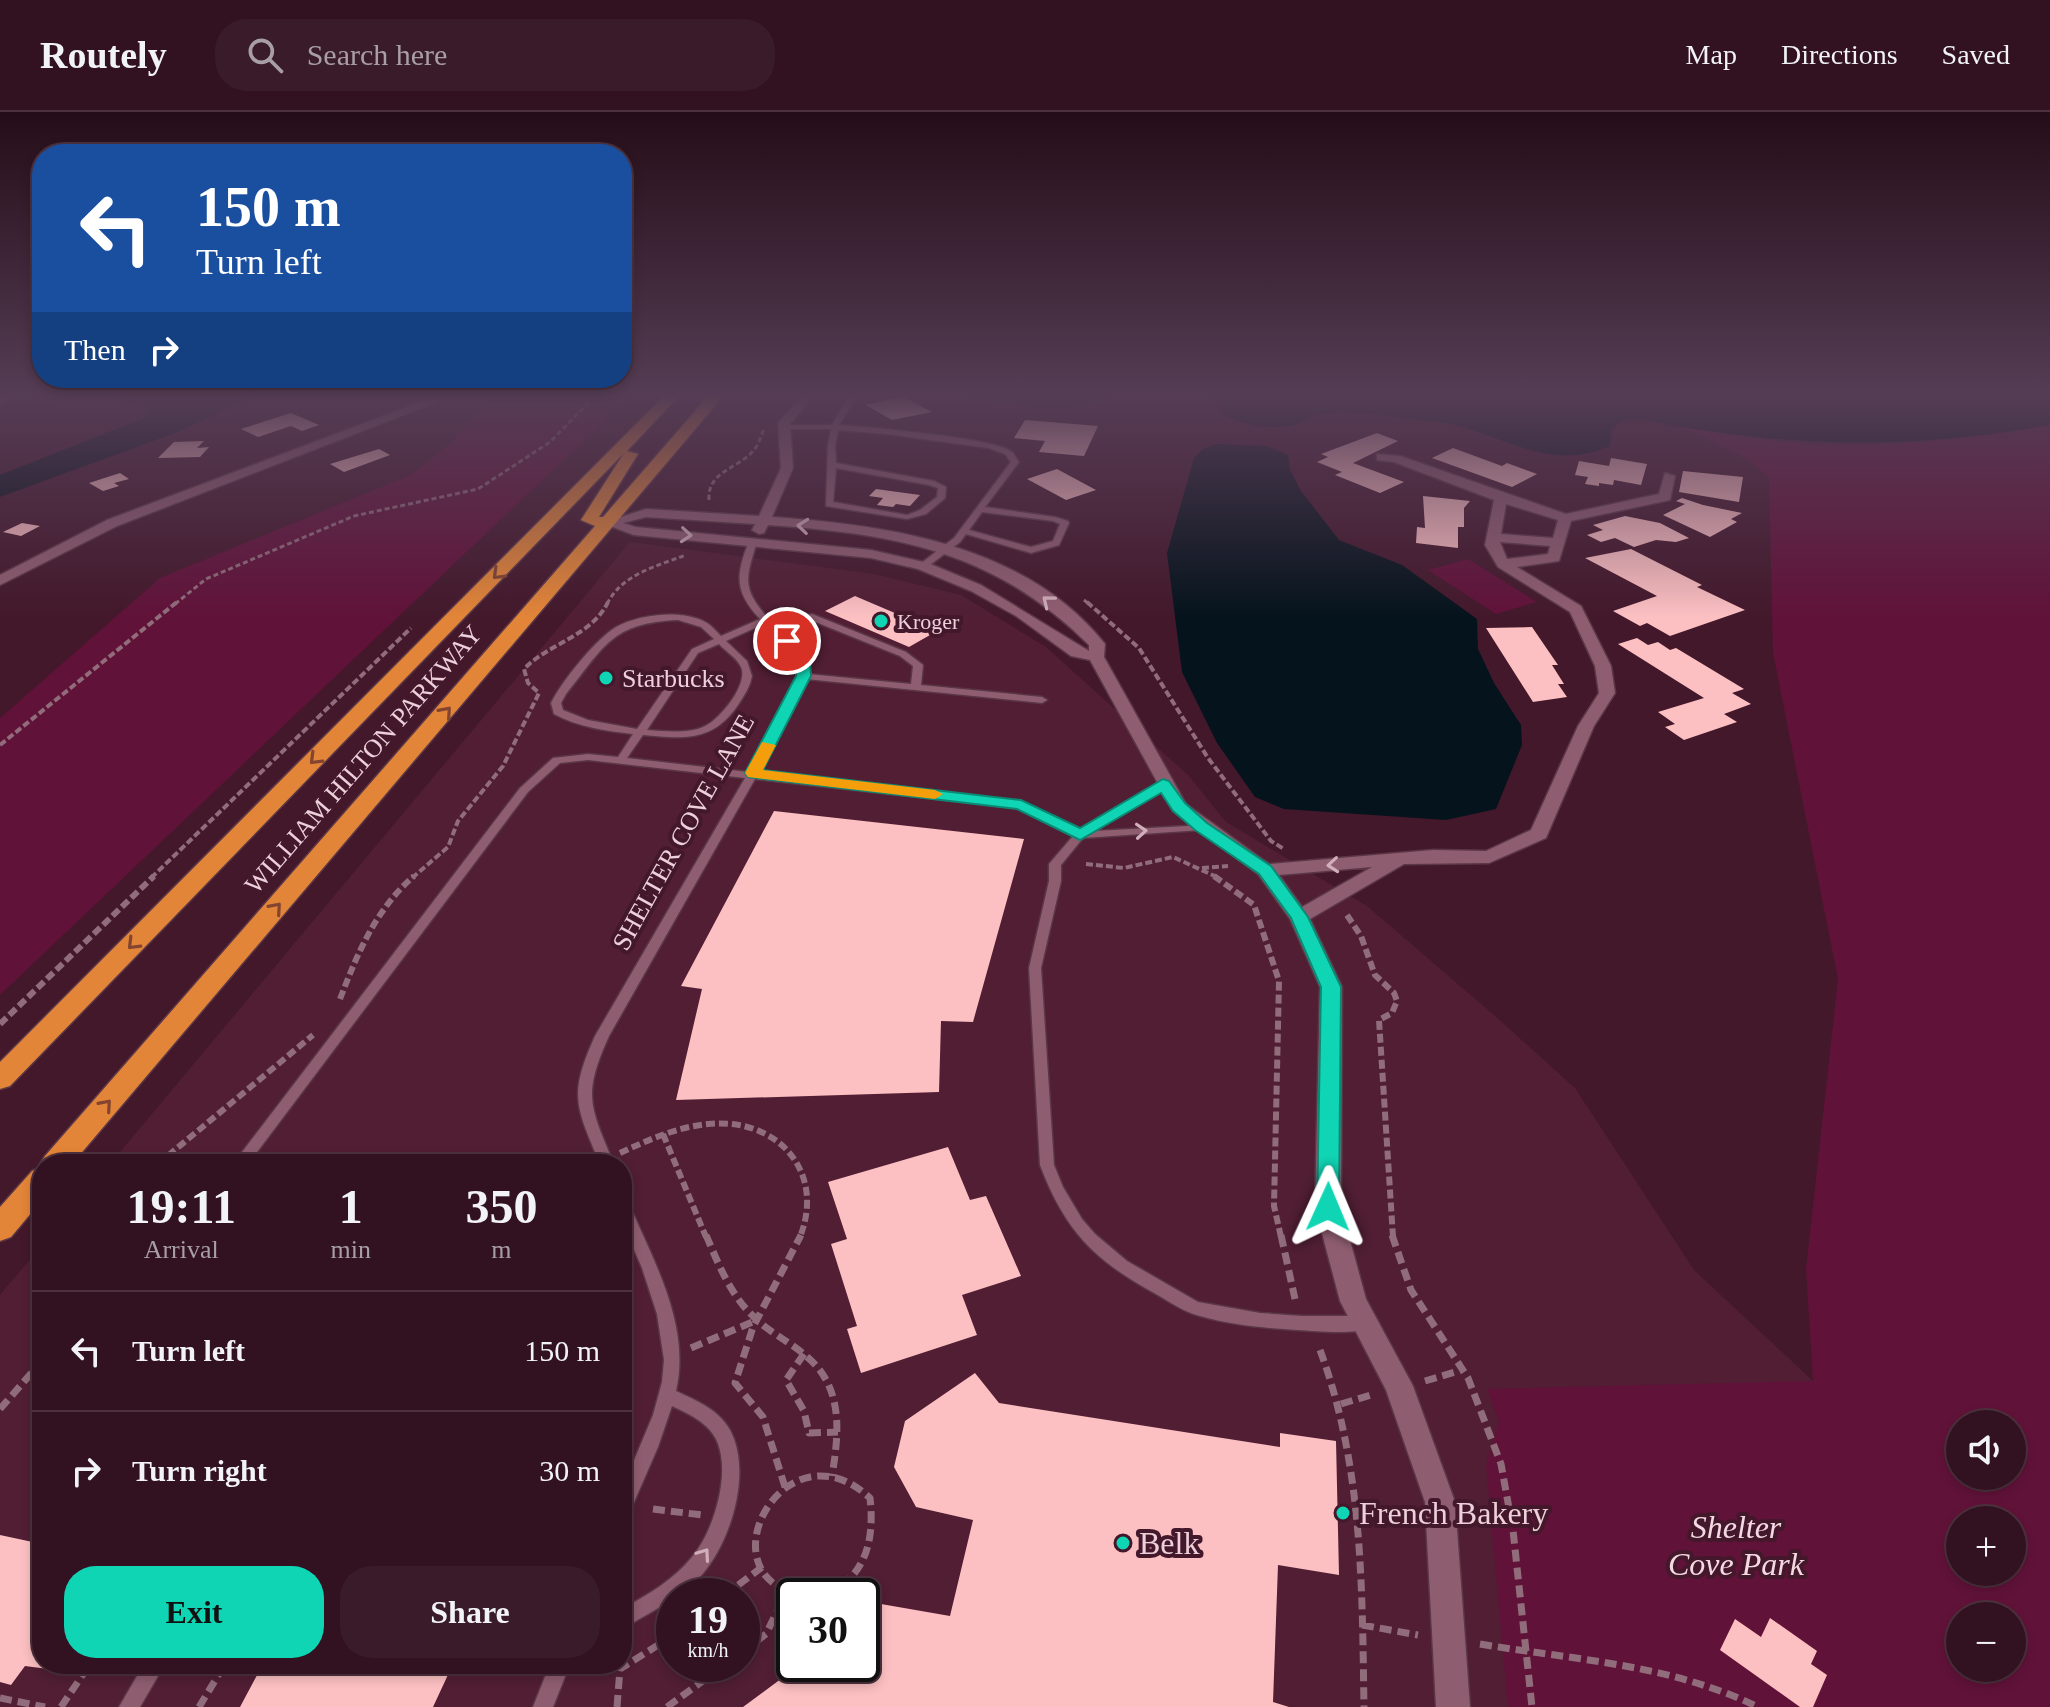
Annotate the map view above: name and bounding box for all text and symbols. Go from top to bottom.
search box [215,19,775,91]
icon: search [243,33,287,77]
text: Routely [40,34,167,76]
text: Search here [307,38,447,71]
text: Map [1686,39,1737,70]
text: Directions [1781,39,1898,70]
text: Saved [1942,39,2010,70]
icon: left [64,176,168,280]
text: 150 m [196,176,341,238]
text: Turn left [196,242,322,282]
icon: right [142,328,186,372]
text: Then [64,333,126,366]
one-way arrow [796,518,810,535]
one-way arrow [680,527,693,544]
one-way arrow [492,565,507,579]
one-way arrow [1043,596,1057,611]
pin [753,607,821,675]
place label: Kroger [897,609,960,634]
marker: Kroger [872,612,890,630]
street label: WILLIAM HILTON PARKWAY [239,619,488,899]
icon: arrive [765,619,809,663]
place label: Starbucks [622,664,725,693]
marker: Starbucks [597,669,615,687]
one-way arrow [436,706,451,721]
street label: SHELTER COVE LANE [607,709,760,955]
one-way arrow [310,750,324,764]
one-way arrow [1135,823,1148,840]
one-way arrow [1326,856,1339,873]
one-way arrow [266,903,281,918]
one-way arrow [127,935,142,949]
one-way arrow [96,1100,111,1114]
position arrow [1286,1165,1370,1249]
text: 19:11 [127,1180,236,1233]
text: 1 [339,1180,363,1233]
text: 350 [465,1180,537,1233]
text: Arrival [144,1235,219,1264]
text: min [330,1235,371,1264]
text: m [491,1235,512,1264]
icon: left [64,1329,108,1373]
text: Turn left [132,1334,245,1367]
text: 150 m [524,1334,600,1367]
map controls [1946,1410,2026,1682]
button: sound [1946,1410,2026,1490]
icon: right [64,1449,108,1493]
text: Turn right [132,1454,267,1487]
text: 30 m [539,1454,600,1487]
place label: French Bakery [1359,1495,1548,1531]
marker: French Bakery [1334,1504,1352,1522]
button: + [1946,1506,2026,1586]
park label: Shelter Cove Park [1668,1509,1805,1582]
place label: Belk [1139,1525,1199,1561]
marker: Belk [1114,1534,1132,1552]
one-way arrow [694,1548,709,1562]
button: Exit [64,1566,324,1658]
button: Share [340,1566,600,1658]
speed limit sign: 30 [776,1578,880,1682]
text: 19 [688,1597,728,1642]
button: − [1946,1602,2026,1682]
text: km/h [687,1639,729,1661]

